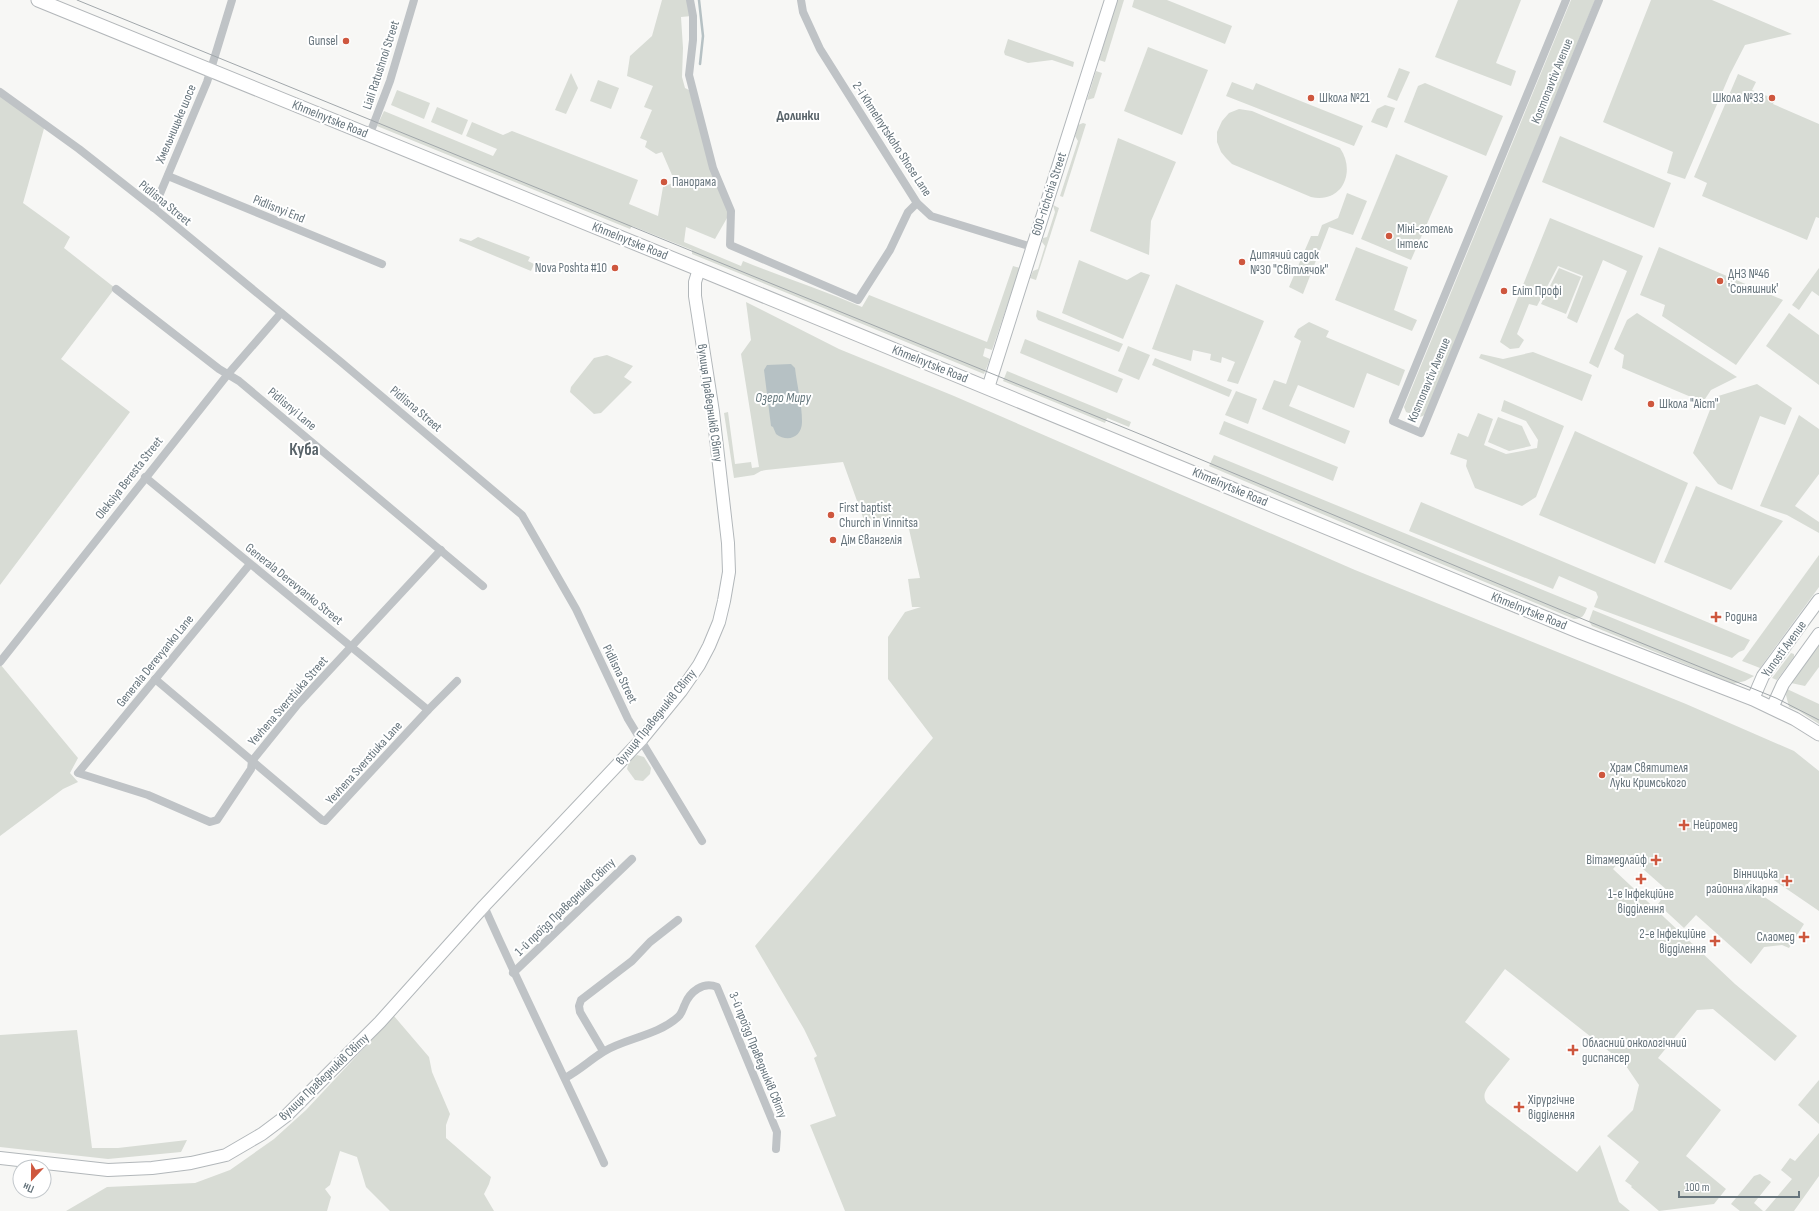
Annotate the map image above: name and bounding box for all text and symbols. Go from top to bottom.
street label: Liali Ratushnoi Street [359,18,403,112]
place label: Gunsel [308,33,338,49]
marker: Gunsel [341,36,351,46]
street label: Kosmonavtiv Avenue [1528,36,1576,126]
street label: 2-i Khmelnytskoho Shose Lane [849,79,935,199]
street label: Хмельницьке шосе [152,82,200,167]
place label: Школа №21 [1319,90,1370,106]
place label: Школа №33 [1712,90,1764,106]
marker: Школа №21 [1306,93,1316,103]
marker: Школа №33 [1767,93,1777,103]
street label: Khmelnytske Road [290,97,370,141]
district label: Долинки [776,107,820,124]
street label: 600-richchia Street [1028,150,1070,238]
place label: Панорама [672,174,716,190]
street label: Pidlisna Street [135,177,195,229]
marker: Панорама [659,177,669,187]
street label: Pidlisnyi End [251,191,307,227]
street label: Khmelnytske Road [590,219,670,263]
place label: Міні-готель Інтелс [1397,221,1453,252]
marker: Міні-готель Інтелс [1384,231,1394,241]
place label: Дитячий садок №30 "Світлячок" [1250,247,1329,278]
marker: Дитячий садок №30 "Світлячок" [1237,257,1247,267]
place label: Nova Poshta #10 [535,260,607,276]
marker: Nova Poshta #10 [610,263,620,273]
place label: ДНЗ №46 'Соняшник' [1728,266,1778,297]
marker: ДНЗ №46 'Соняшник' [1715,276,1725,286]
place label: Еліт Профі [1512,283,1562,299]
marker: Еліт Профі [1499,286,1509,296]
street label: Kosmonavtiv Avenue [1404,335,1454,425]
street label: Khmelnytske Road [890,342,970,386]
street label: вулиця Праведників Світу [694,343,726,463]
street label: Pidlisna Street [387,383,445,435]
street label: Pidlisnyi Lane [264,384,320,434]
water label: Озеро Миру [755,389,811,406]
place label: Школа "Аіст" [1659,396,1719,412]
marker: Школа "Аіст" [1646,399,1656,409]
street label: Oleksiya Beresta Street [92,433,166,523]
district label: Куба [289,440,319,460]
street label: Khmelnytske Road [1190,464,1270,510]
place label: First baptist Church in Vinnitsa [839,500,918,531]
marker: First baptist Church in Vinnitsa [826,510,836,520]
place label: Дім Євангелія [841,532,902,548]
marker: Дім Євангелія [828,535,838,545]
street label: Generala Derevyanko Street [242,540,346,628]
street label: Khmelnytske Road [1489,589,1569,633]
place label: Родина [1725,609,1757,625]
marker: Родина [1710,611,1722,623]
street label: Generala Derevyanko Lane [113,612,197,710]
street label: Yunosti Avenue [1758,618,1810,680]
street label: Pidlisna Street [599,642,641,706]
street label: Yevhena Sverstiuka Street [245,653,331,749]
street label: вулиця Праведників Світу [612,666,700,768]
street label: Yevhena Sverstiuka Lane [322,718,406,808]
place label: Храм Святителя Луки Кримського [1609,760,1688,791]
marker: Храм Святителя Луки Кримського [1597,770,1607,780]
place label: Нейромед [1693,817,1738,833]
marker: Нейромед [1678,819,1690,831]
place label: Вітамедлайф [1586,852,1647,868]
marker: Вітамедлайф [1650,854,1662,866]
street label: 1-й проїзд Праведників Світу [511,855,619,959]
place label: Вінницька районна лікарня [1706,866,1778,897]
marker: 1-е Інфекційне відділення [1635,873,1647,885]
marker: Вінницька районна лікарня [1781,875,1793,887]
place label: 1-е Інфекційне відділення [1608,886,1674,917]
place label: 2-е Інфекційне відділення [1639,926,1706,957]
place label: Слаомед [1757,929,1795,945]
marker: Слаомед [1798,931,1810,943]
marker: 2-е Інфекційне відділення [1709,935,1721,947]
street label: 3-й проїзд Праведників Світу [725,990,791,1120]
street label: вулиця Праведників Світу [276,1030,372,1124]
place label: Обласний онкологічний диспансер [1582,1035,1687,1066]
marker: Обласний онкологічний диспансер [1567,1044,1579,1056]
place label: Хірургічне відділення [1527,1092,1575,1123]
marker: Хірургічне відділення [1513,1101,1525,1113]
north arrow [12,1159,52,1199]
scale bar [1679,1173,1799,1199]
text: Пн [21,1180,36,1196]
text: 100 m [1685,1180,1710,1195]

